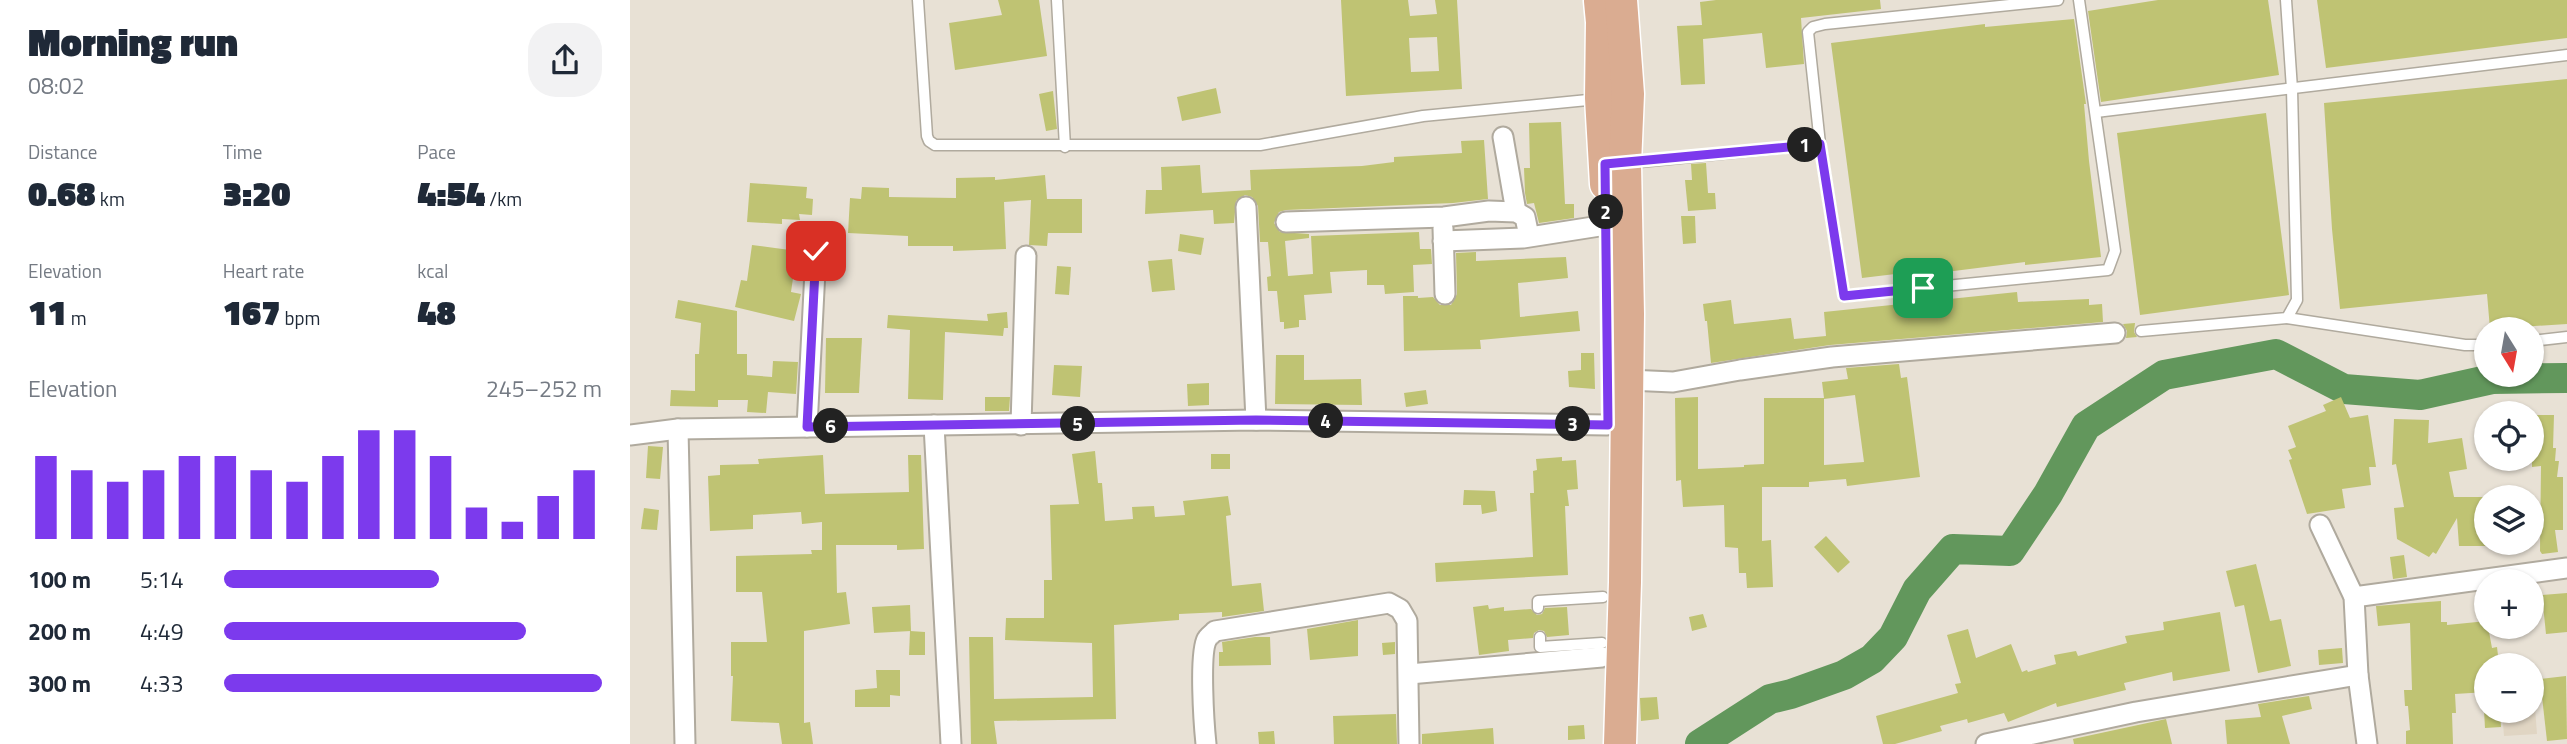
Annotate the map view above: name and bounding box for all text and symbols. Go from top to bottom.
text: Morning run [28,13,238,71]
button: share [528,23,602,97]
text: 08:02 [28,68,85,103]
pin: 1 [1788,128,1822,162]
text: 1 [1799,130,1810,159]
text: Distance [28,137,97,166]
text: Time [223,137,262,166]
text: Pace [417,137,456,166]
text: 0.68 [28,166,96,220]
text: 3:20 [223,166,291,220]
text: 4:54 [417,166,485,220]
text: km [96,184,125,213]
text: /km [485,184,522,213]
pin: 2 [1588,194,1623,230]
text: 2 [1600,197,1611,226]
pin [786,221,846,281]
icon: check [797,232,835,270]
text: Elevation [28,256,102,285]
text: Heart rate [223,256,304,285]
text: kcal [417,256,448,285]
pin [1893,258,1953,318]
icon: arrive [1904,269,1942,307]
text: 11 [28,285,67,339]
text: 167 [223,285,280,339]
text: 48 [417,285,456,339]
text: m [67,303,87,332]
text: bpm [280,303,321,332]
north arrow [2474,317,2544,387]
map controls [2474,317,2544,723]
text: Elevation [28,371,117,406]
text: 245–252 m [486,371,602,406]
button: locate [2474,401,2544,471]
pin: 4 [1308,404,1344,438]
pin: 5 [1060,406,1096,442]
text: 4 [1320,406,1331,435]
pin: 3 [1556,406,1590,442]
pin: 6 [814,408,848,444]
text: 5 [1072,409,1083,438]
text: 3 [1567,409,1578,438]
text: 6 [825,411,836,440]
button: layers [2474,485,2544,555]
text: 100 m [28,562,91,597]
text: 5:14 [140,562,184,597]
button: + [2474,569,2544,639]
text: 200 m [28,614,91,649]
text: 4:49 [140,614,184,649]
button: − [2474,653,2544,723]
text: 300 m [28,666,91,701]
text: 4:33 [140,666,184,701]

